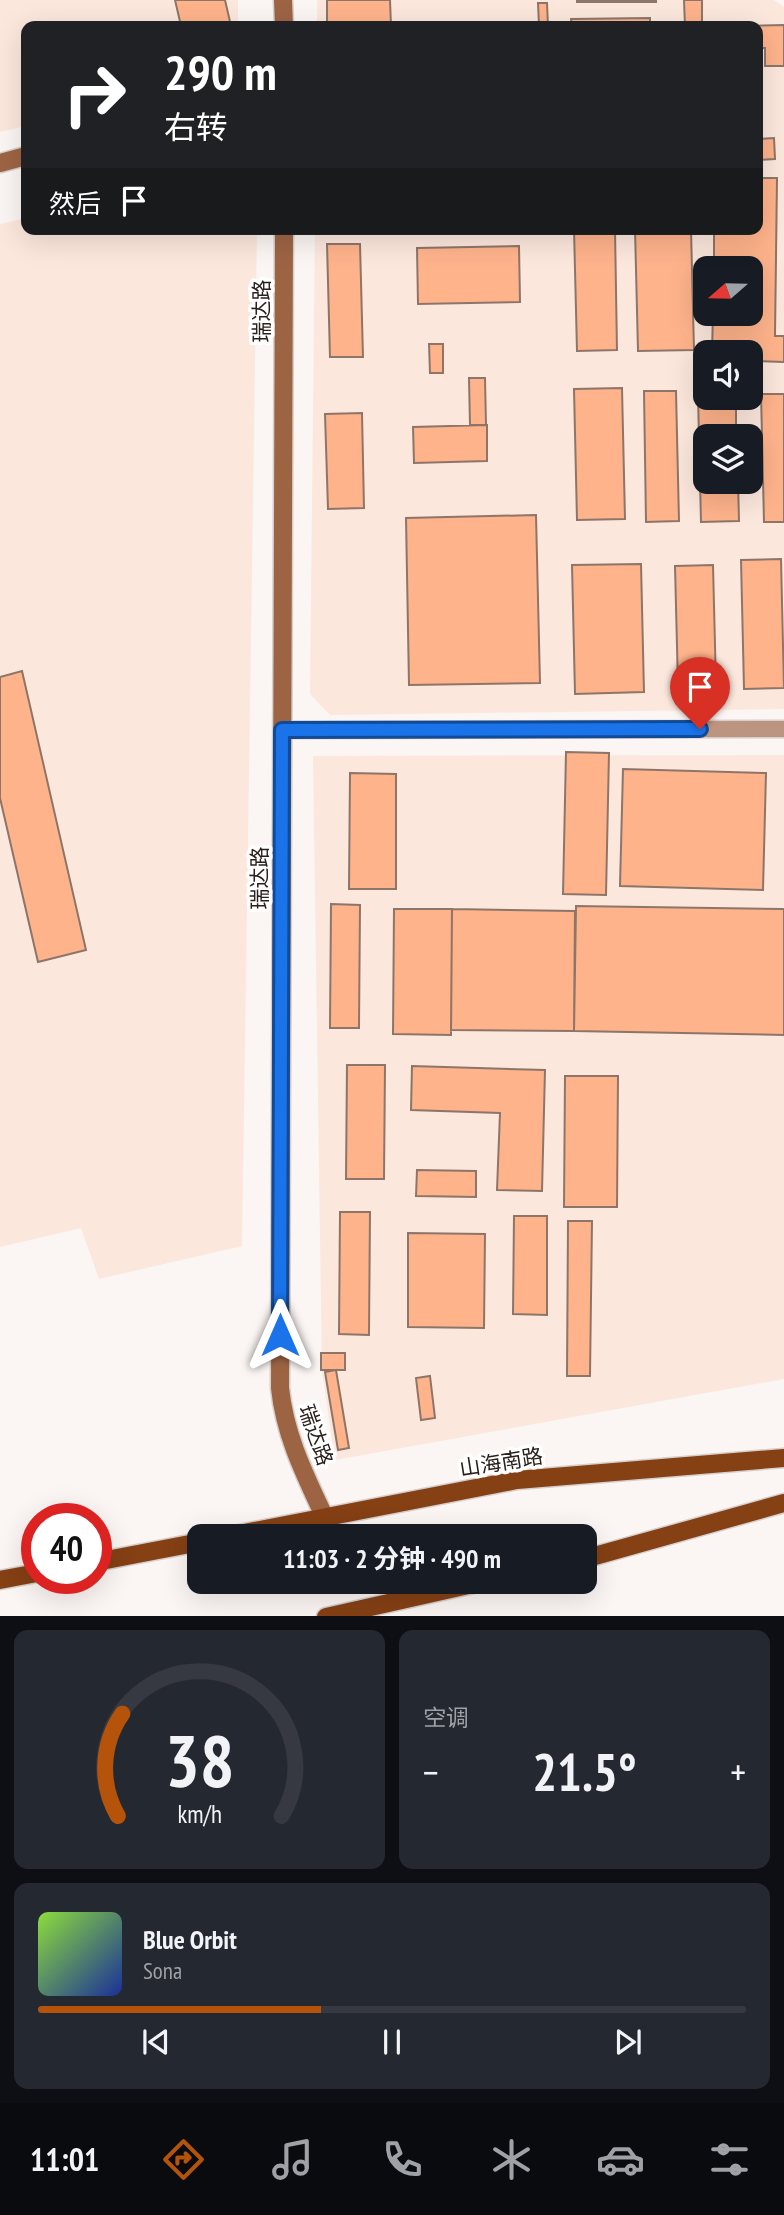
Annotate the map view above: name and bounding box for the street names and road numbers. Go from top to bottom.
street label: 瑞达路 [248,280,275,343]
street label: 瑞达路 [246,847,273,910]
street label: 瑞达路 [293,1401,339,1469]
street label: 山海南路 [457,1442,545,1482]

